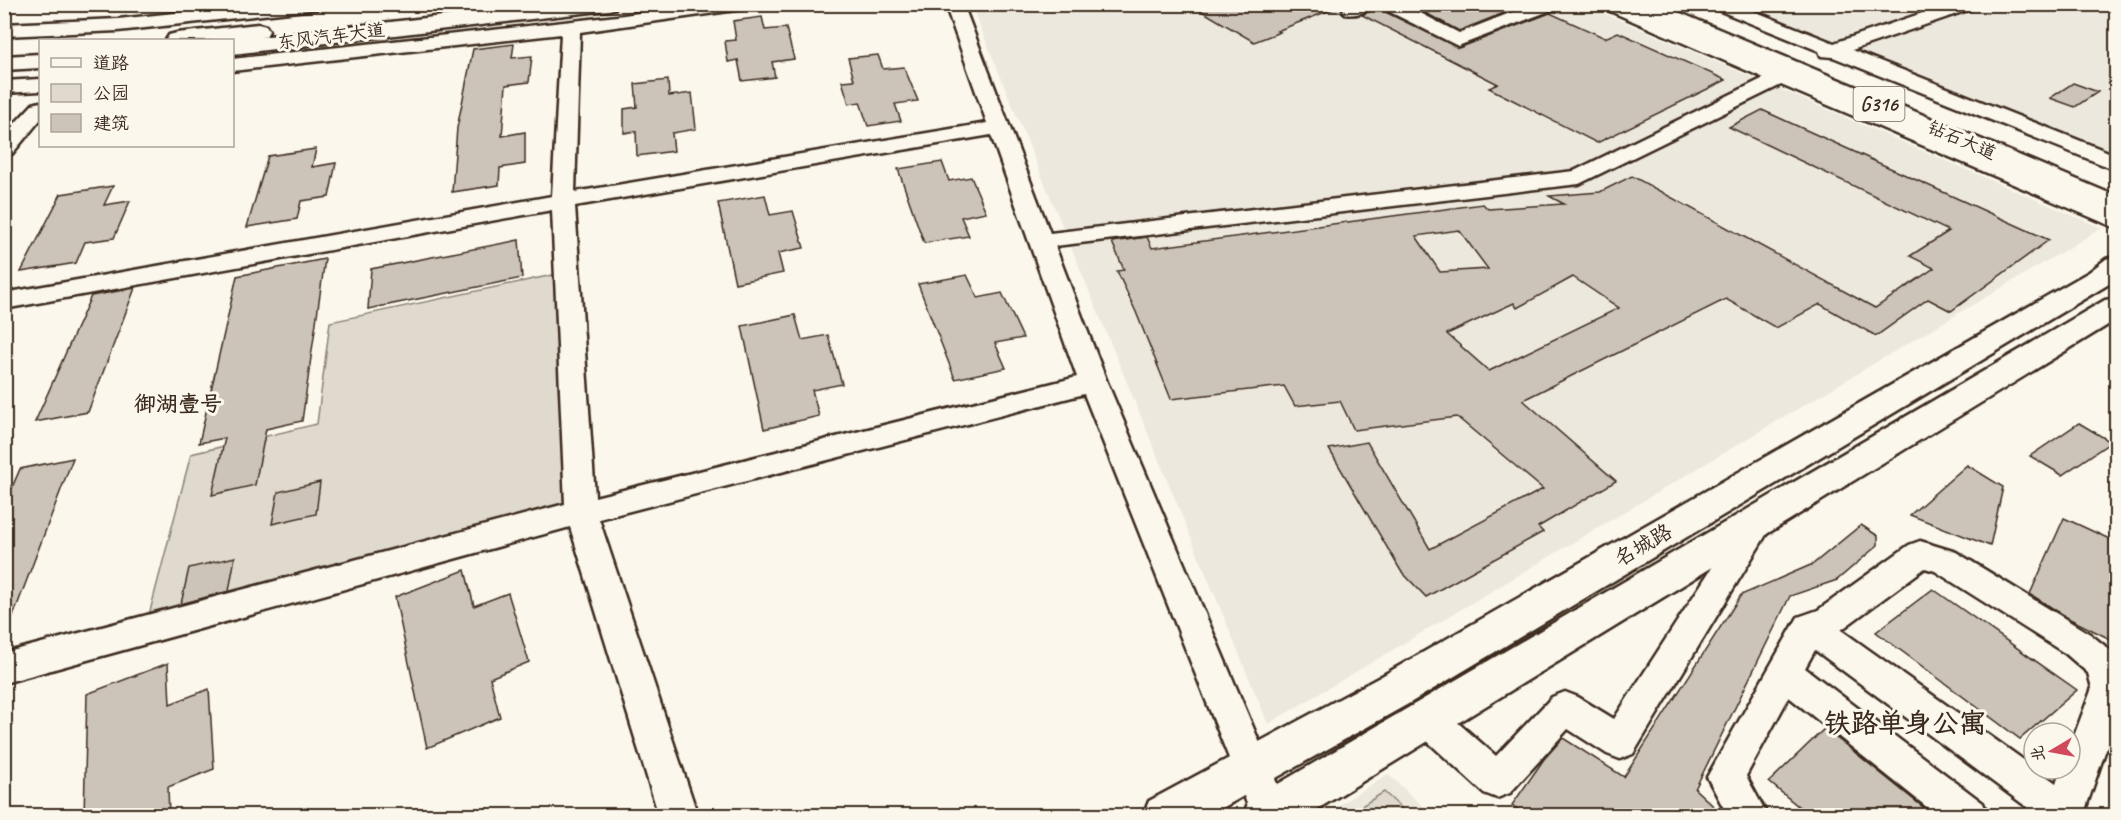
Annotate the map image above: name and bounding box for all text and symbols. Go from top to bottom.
street label: 东风汽车大道 [276,19,386,53]
legend [39,39,234,147]
text: 道路 [93,52,129,74]
text: 公园 [93,82,129,104]
road number: G316 [1854,87,1904,121]
text: 建筑 [93,112,129,134]
street label: 钻石大道 [1925,116,1999,164]
district label: 御湖壹号 [134,390,222,418]
street label: 名城路 [1609,518,1677,572]
district label: 铁路单身公寓 [1824,706,1986,740]
north arrow [2022,721,2082,781]
text: 北 [2027,744,2049,763]

